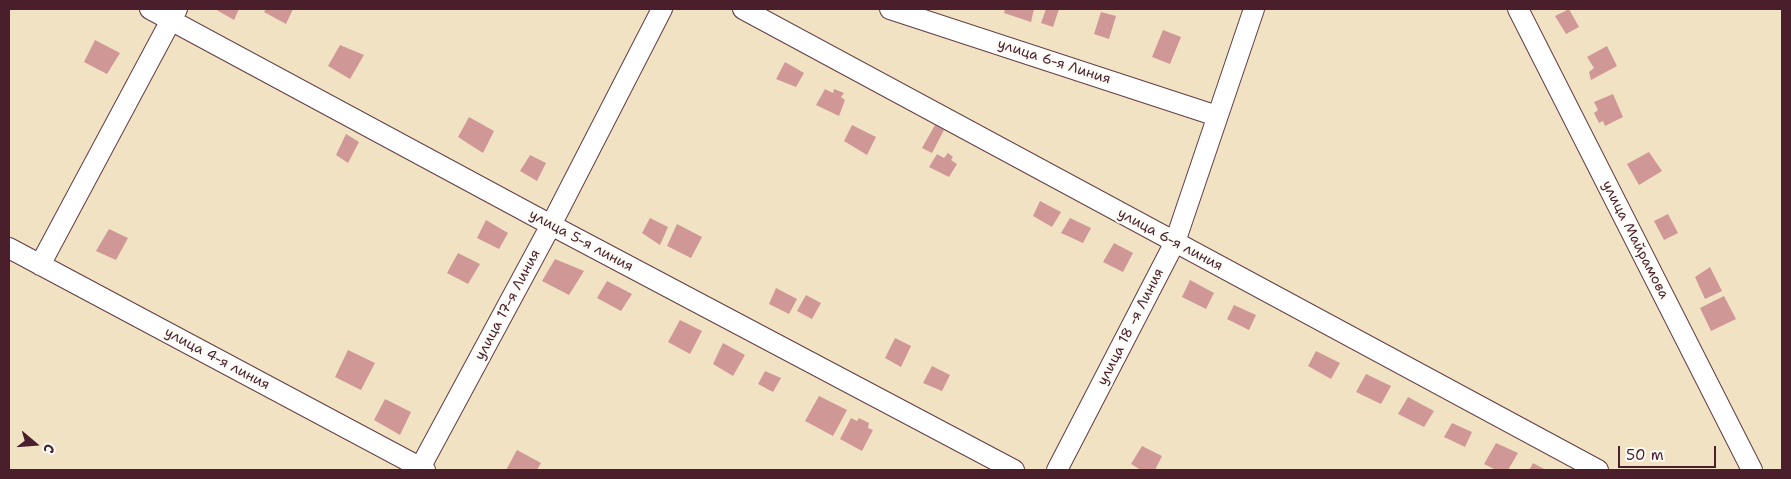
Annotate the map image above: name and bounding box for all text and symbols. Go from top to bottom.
street label: улица 6-я Линия [995,36,1113,88]
street label: улица Майрамова [1598,178,1672,302]
street label: улица 6-я линия [1115,205,1225,275]
street label: улица 5-я линия [526,206,636,276]
street label: улица 17-я Линия [472,247,544,363]
street label: улица 18 -я Линия [1094,266,1168,388]
street label: улица 4-я линия [161,324,273,394]
north arrow [10,419,60,469]
scale bar [1621,436,1718,468]
text: С [39,442,59,456]
text: 50 m [1626,445,1664,465]

